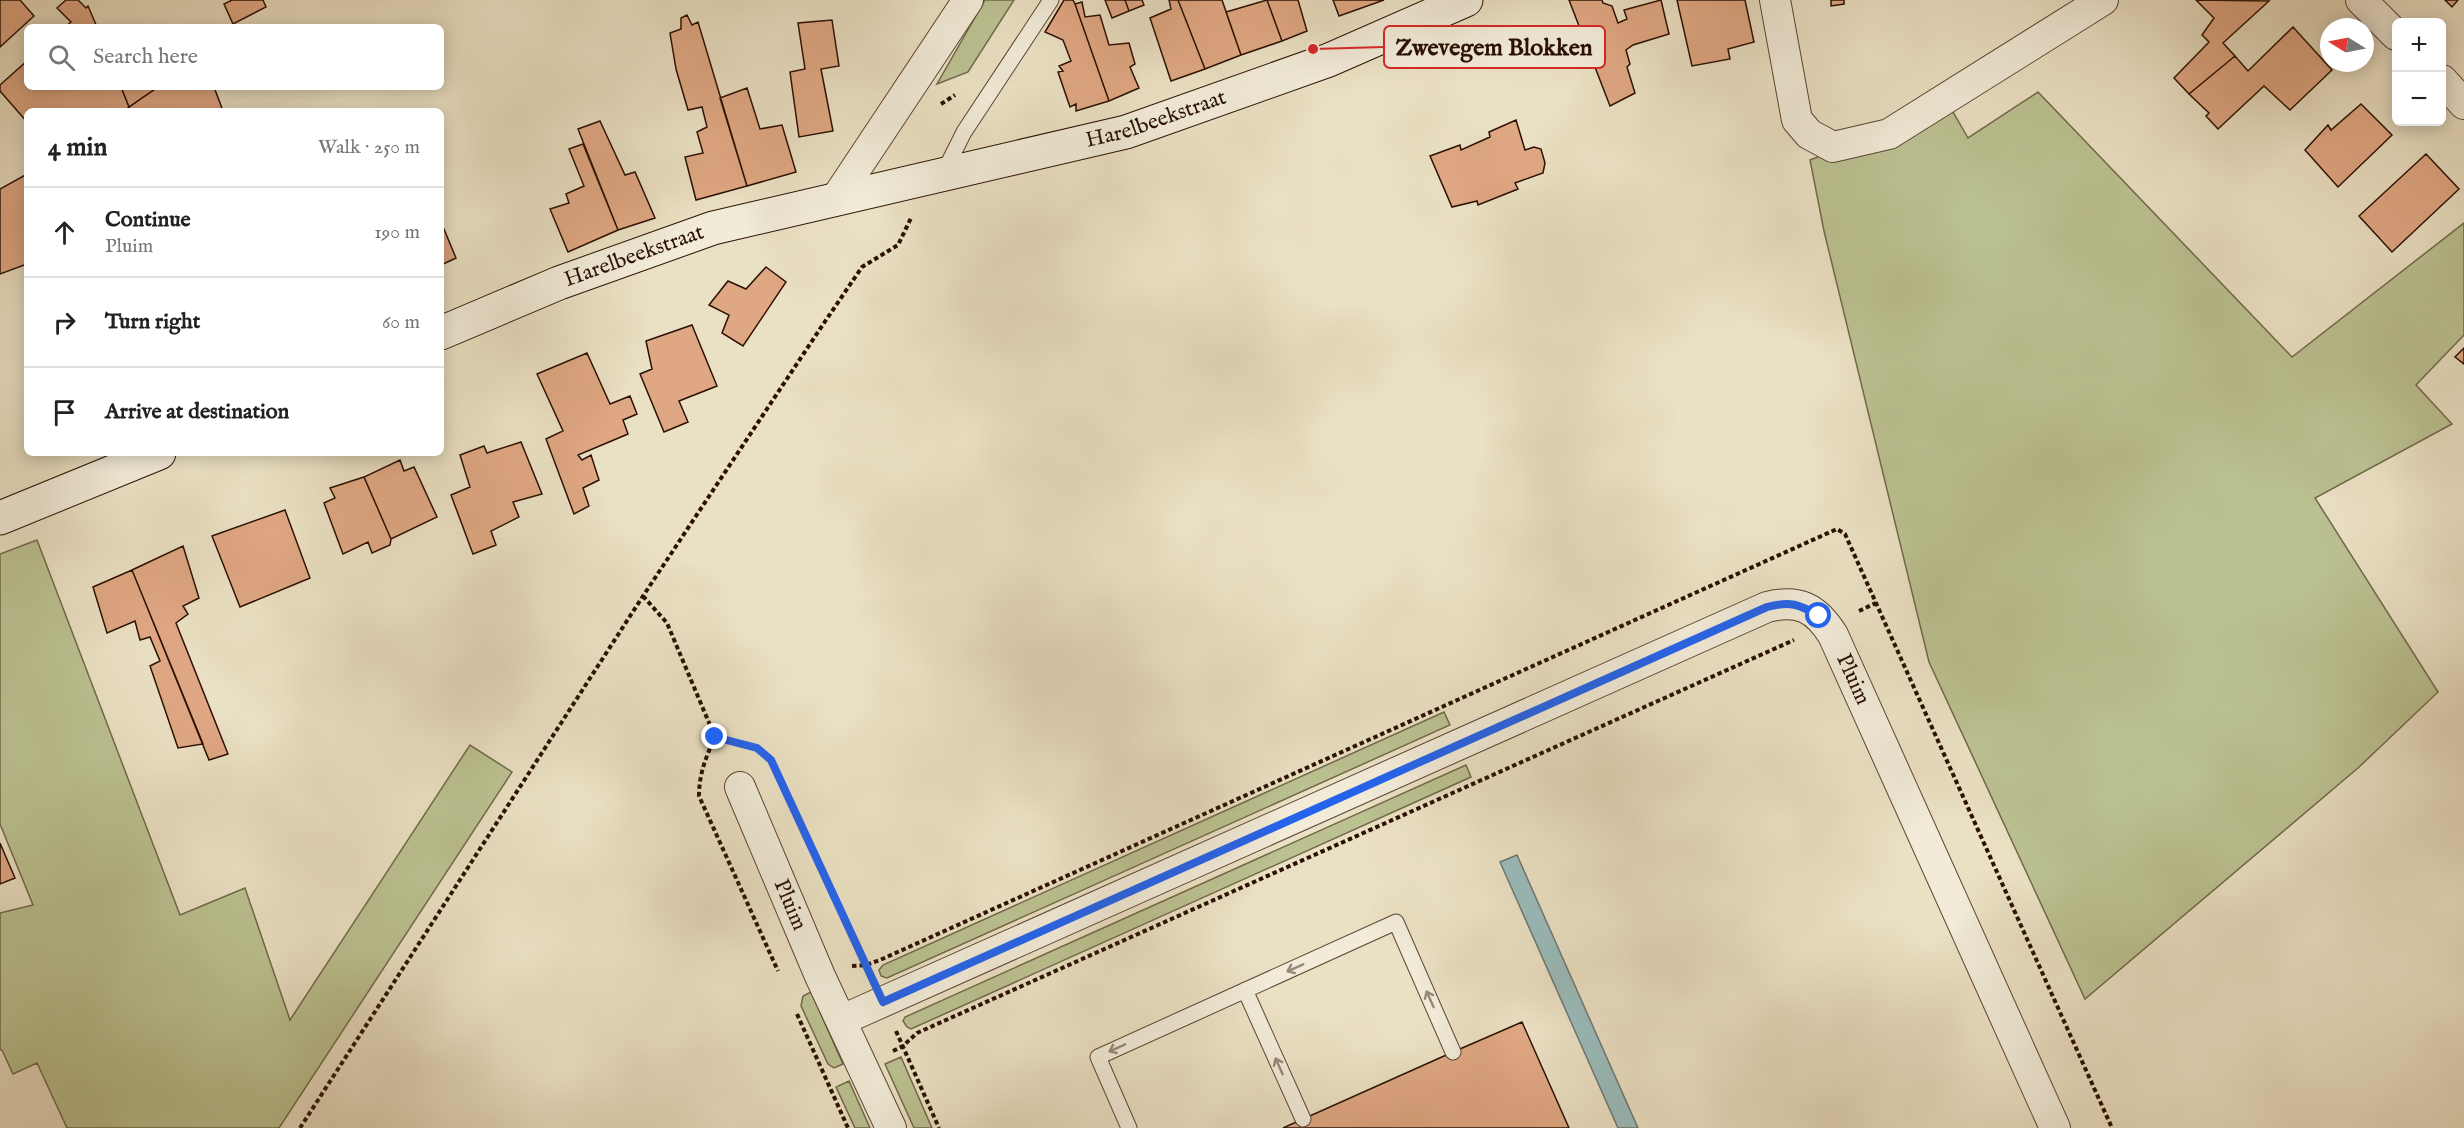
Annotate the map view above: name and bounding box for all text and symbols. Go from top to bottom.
north arrow [2320,18,2374,72]
map controls [2392,18,2446,126]
button: + [2392,18,2446,72]
search box [24,24,444,90]
callout: Zwevegem Blokken [1384,26,1605,68]
text: Zwevegem Blokken [1396,33,1593,64]
icon: search [45,41,78,74]
text: Search here [93,43,198,71]
button: − [2392,72,2446,126]
street label: Harelbeekstraat [1083,83,1231,155]
text: 4 min [48,131,107,164]
text: Walk · 250 m [318,135,420,160]
text: Continue [105,206,191,234]
icon: ahead [48,216,81,249]
street label: Harelbeekstraat [561,218,708,294]
text: 190 m [374,220,420,245]
text: Pluim [105,234,153,259]
icon: right [48,306,81,339]
text: Turn right [105,308,200,336]
text: 60 m [382,310,420,335]
icon: arrive [48,396,81,429]
text: Arrive at destination [105,398,289,426]
route start [1805,602,1831,628]
street label: Pluim [1829,649,1877,709]
route end [701,723,727,749]
street label: Pluim [767,875,813,935]
one-way arrow [1286,962,1304,974]
one-way arrow [1423,990,1434,1008]
one-way arrow [1109,1043,1127,1055]
one-way arrow [1272,1057,1284,1075]

